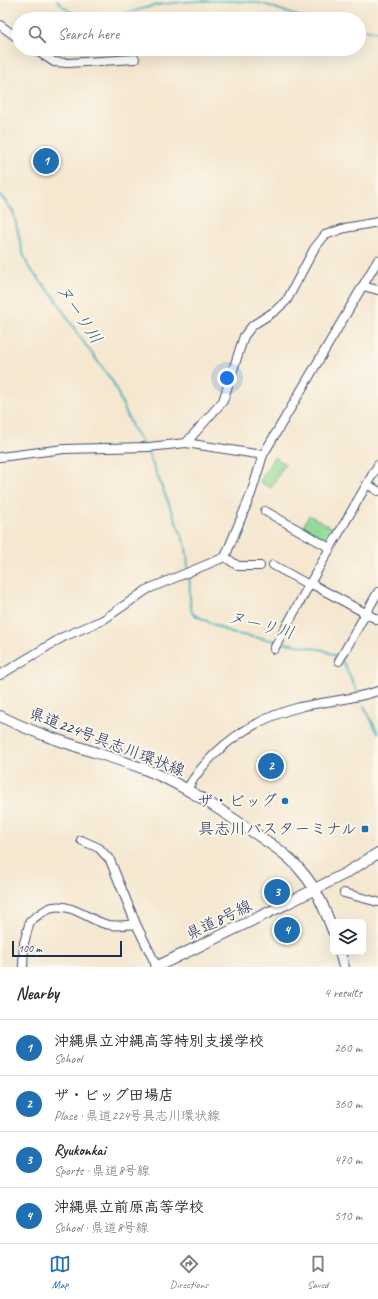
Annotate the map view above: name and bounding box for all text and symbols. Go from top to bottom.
search box [12,12,366,56]
icon: search [26,23,48,45]
text: Search here [58,25,119,44]
pin: 1 [33,146,59,176]
water label: ヌーリ川 [51,280,107,348]
your location [217,368,237,388]
water label: ヌーリ川 [225,607,297,643]
street label: 県道224号具志川環状線 [26,703,188,781]
pin: 2 [258,751,284,781]
place label: ザ・ビッグ [197,791,277,811]
marker: ザ・ビッグ [280,796,290,806]
place label: 具志川バスターミナル [198,819,357,839]
marker: 具志川バスターミナル [360,824,370,834]
pin: 3 [264,877,290,907]
street label: 県道8号線 [183,895,255,945]
pin: 4 [274,915,300,945]
map controls [330,919,366,955]
button: layers [330,919,366,955]
scale bar [12,939,122,958]
text: 100 m [18,941,42,955]
text: Nearby [16,983,59,1004]
text: 4 results [324,985,362,1001]
text: 沖縄県立沖縄高等特別支援学校 [54,1032,264,1051]
text: 1 [26,1040,32,1056]
text: 260 m [334,1040,362,1056]
text: School [54,1051,82,1067]
text: ザ・ビッグ田場店 [54,1086,174,1105]
text: 2 [26,1096,32,1112]
text: 360 m [334,1096,362,1112]
text: Place · 県道224号具志川環状線 [54,1108,220,1124]
text: Ryukonkai [54,1141,106,1160]
text: 3 [26,1152,32,1168]
text: 470 m [334,1152,362,1168]
text: Sports · 県道8号線 [54,1163,150,1179]
text: 沖縄県立前原高等学校 [54,1198,204,1217]
text: 4 [26,1208,32,1224]
text: 510 m [334,1208,362,1224]
text: School · 県道8号線 [54,1220,149,1236]
tab: Map [49,1253,71,1291]
tab: Directions [170,1253,208,1291]
tab: Saved [307,1253,329,1291]

